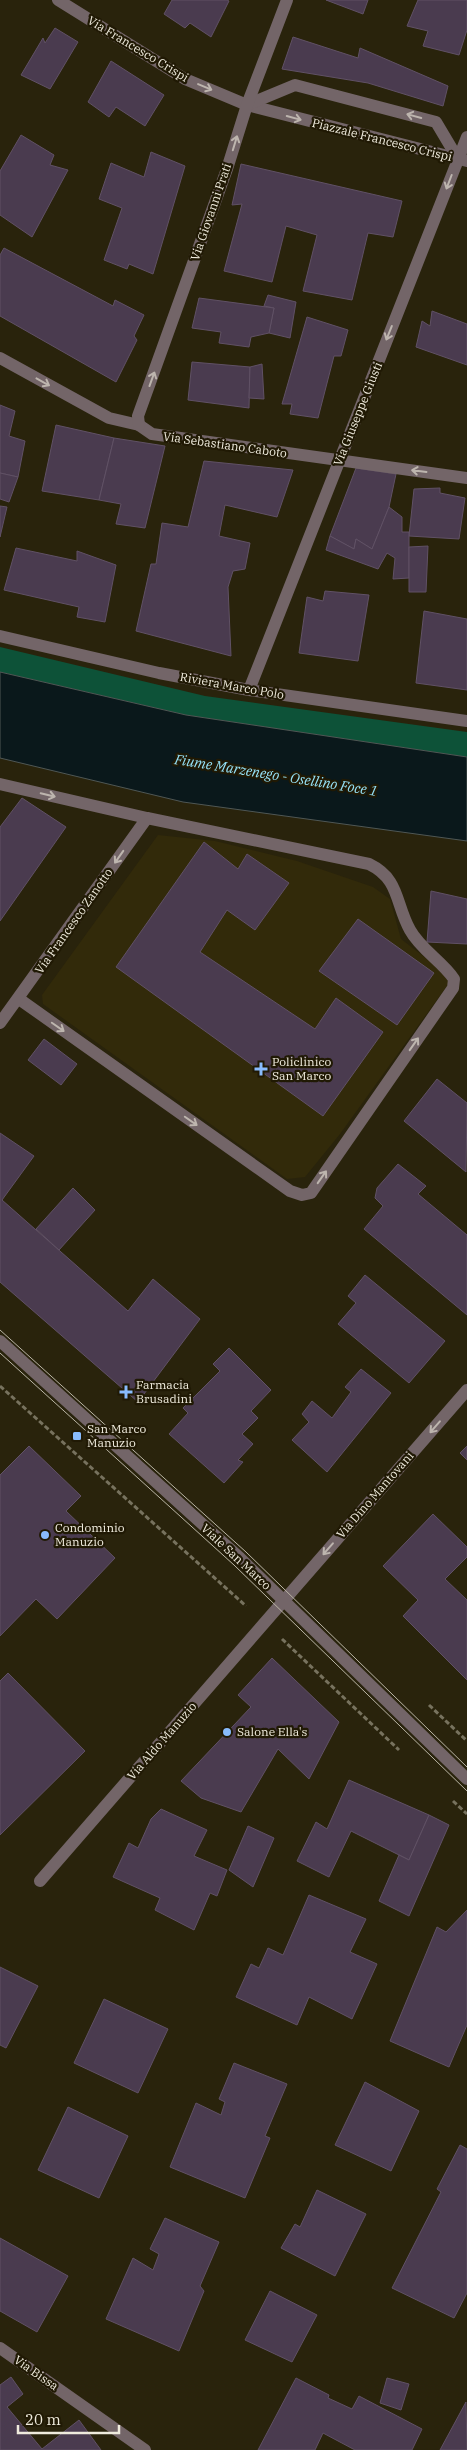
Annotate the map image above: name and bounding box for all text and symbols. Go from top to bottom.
street label: Via Francesco Crispi [85,12,192,85]
one-way arrow [197,83,212,92]
one-way arrow [406,111,422,121]
one-way arrow [285,114,301,124]
street label: Piazzale Francesco Crispi [311,115,454,164]
one-way arrow [231,135,240,151]
street label: Via Giovanni Prati [187,161,234,262]
one-way arrow [444,174,453,189]
one-way arrow [384,326,393,341]
street label: Via Giuseppe Giusti [330,359,385,468]
one-way arrow [148,371,157,387]
one-way arrow [35,377,49,387]
street label: Via Sebastiano Caboto [162,428,288,461]
one-way arrow [411,466,427,476]
street label: Riviera Marco Polo [179,669,286,702]
water label: Fiume Marzenego - Osellino Foce 1 [172,750,379,800]
one-way arrow [39,791,55,800]
one-way arrow [113,850,124,863]
street label: Via Francesco Zanotto [31,865,116,976]
one-way arrow [51,1022,65,1032]
one-way arrow [409,1037,419,1051]
place label: Policlinico San Marco [272,1054,332,1083]
marker: Policlinico San Marco [254,1062,268,1076]
one-way arrow [184,1116,198,1126]
one-way arrow [317,1170,327,1184]
place label: Farmacia Brusadini [136,1377,192,1406]
marker: Farmacia Brusadini [120,1386,132,1398]
one-way arrow [429,1420,441,1433]
place label: San Marco Manuzio [87,1421,146,1450]
marker: San Marco Manuzio [71,1430,83,1442]
street label: Via Dino Mantovani [333,1448,417,1541]
place label: Condominio Manuzio [55,1520,125,1549]
street label: Viale San Marco [198,1520,275,1593]
marker: Condominio Manuzio [39,1529,51,1541]
one-way arrow [322,1543,334,1556]
street label: Via Aldo Manuzio [124,1699,200,1783]
place label: Salone Ella's [237,1724,308,1739]
marker: Salone Ella's [221,1726,233,1738]
street label: Via Bissa [11,2352,62,2394]
scale bar [18,2402,119,2434]
text: 20 m [25,2410,61,2429]

